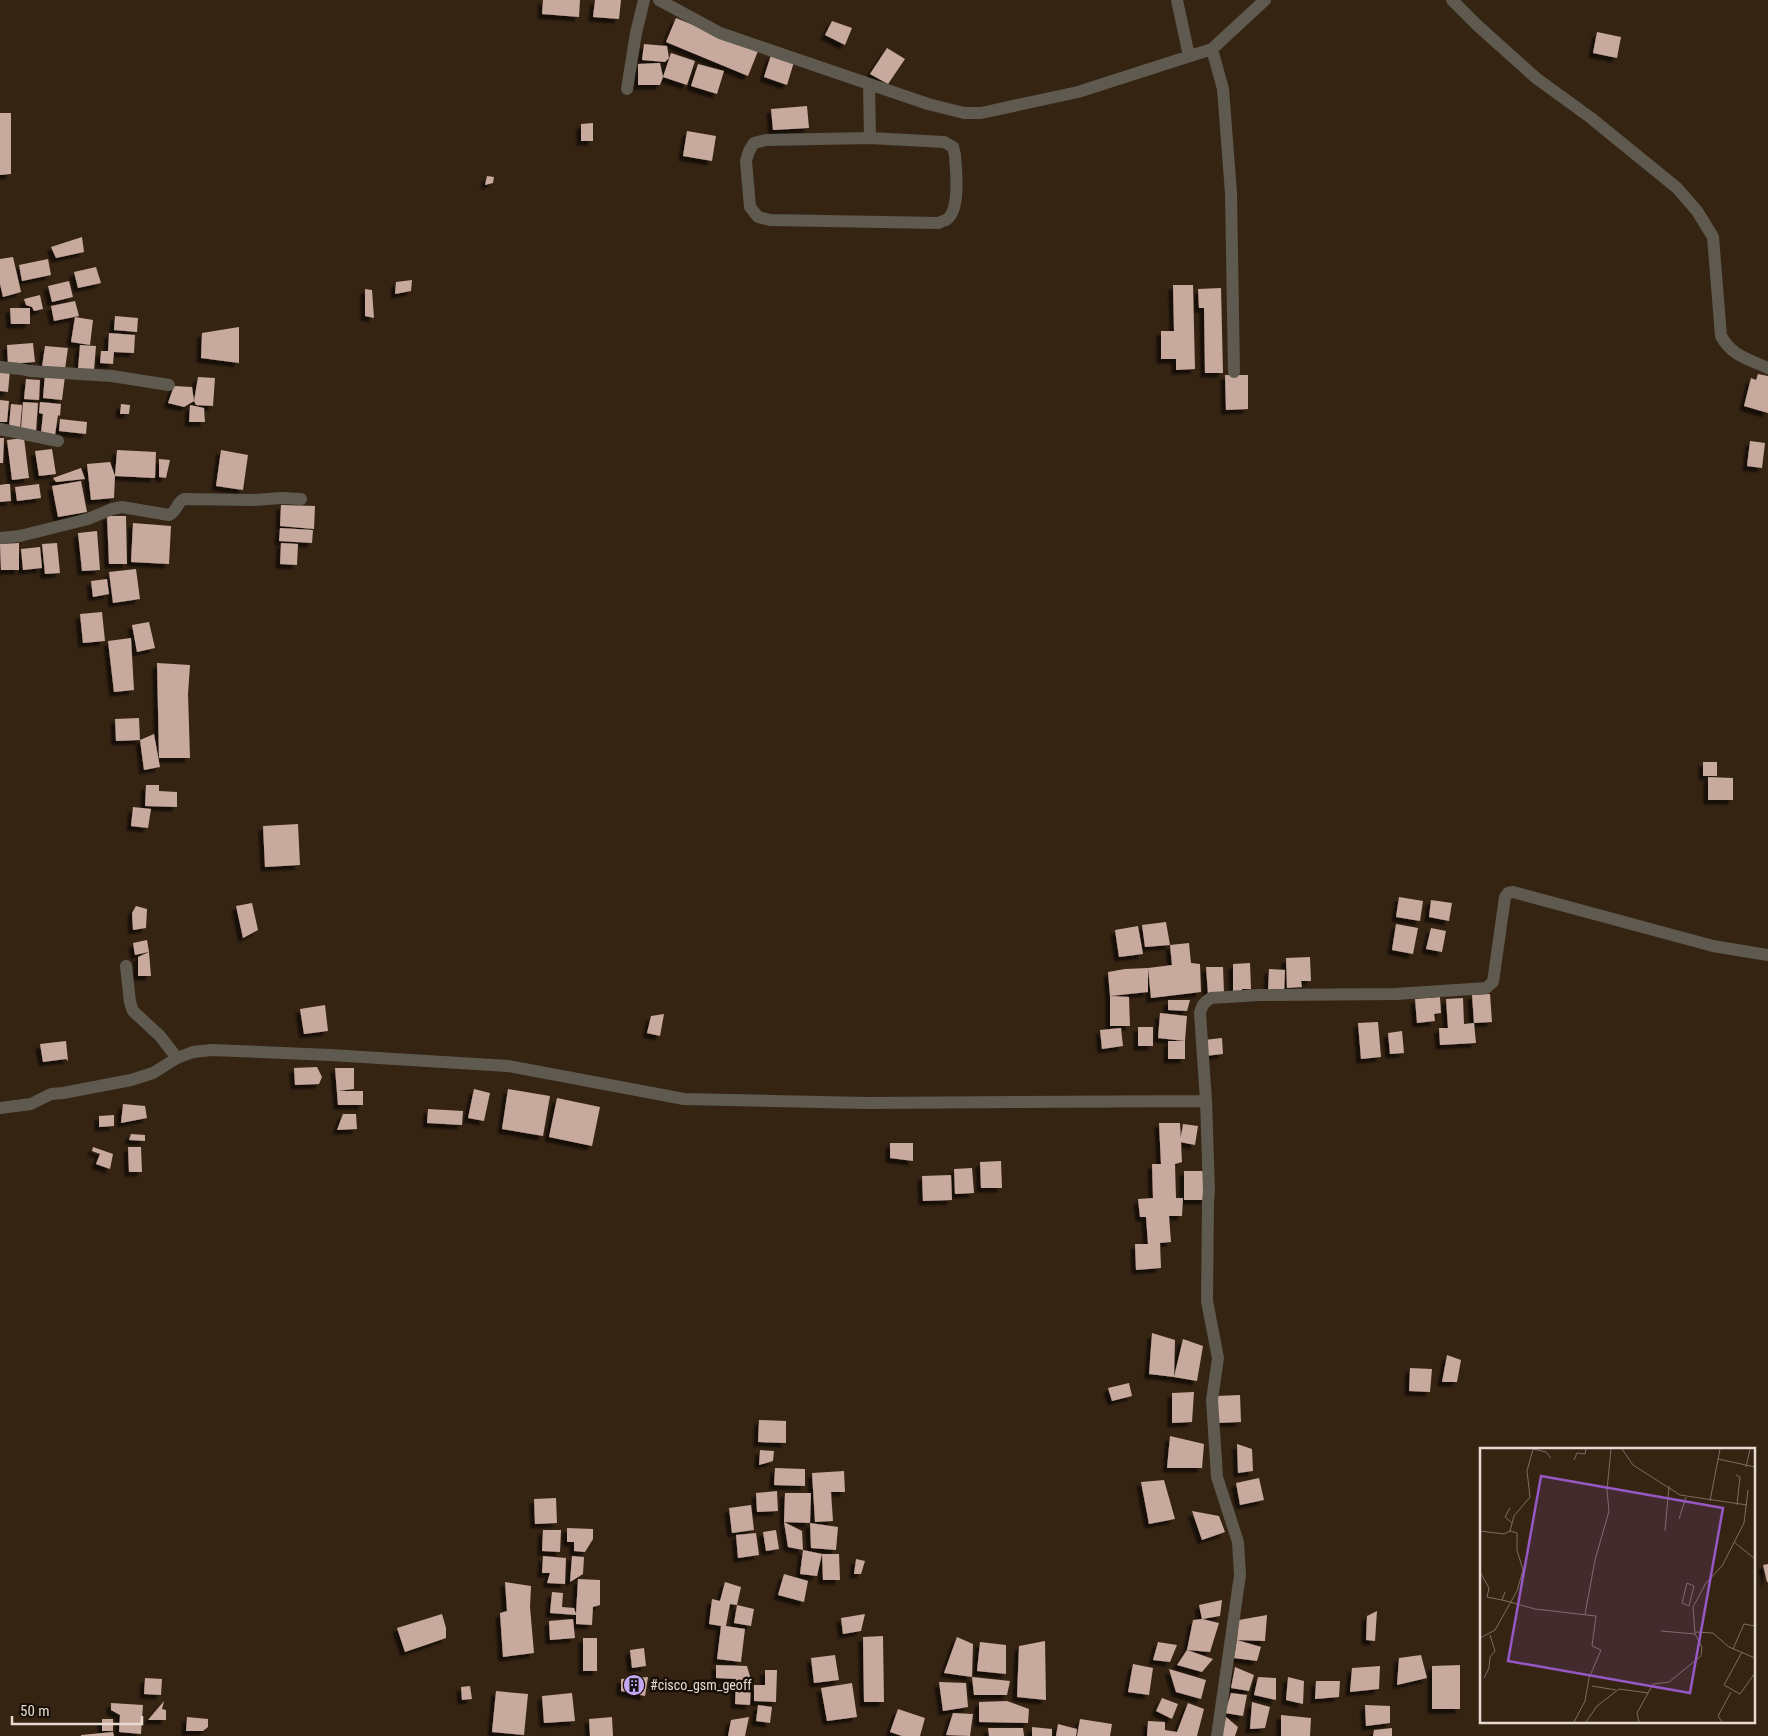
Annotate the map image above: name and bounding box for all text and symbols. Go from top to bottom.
inset map [1480,1448,1756,1724]
building icon: #cisco_gsm_geoff [622,1673,646,1697]
place label: #cisco_gsm_geoff [650,1677,752,1693]
scale bar [12,1694,142,1726]
text: 50 m [20,1702,50,1720]

